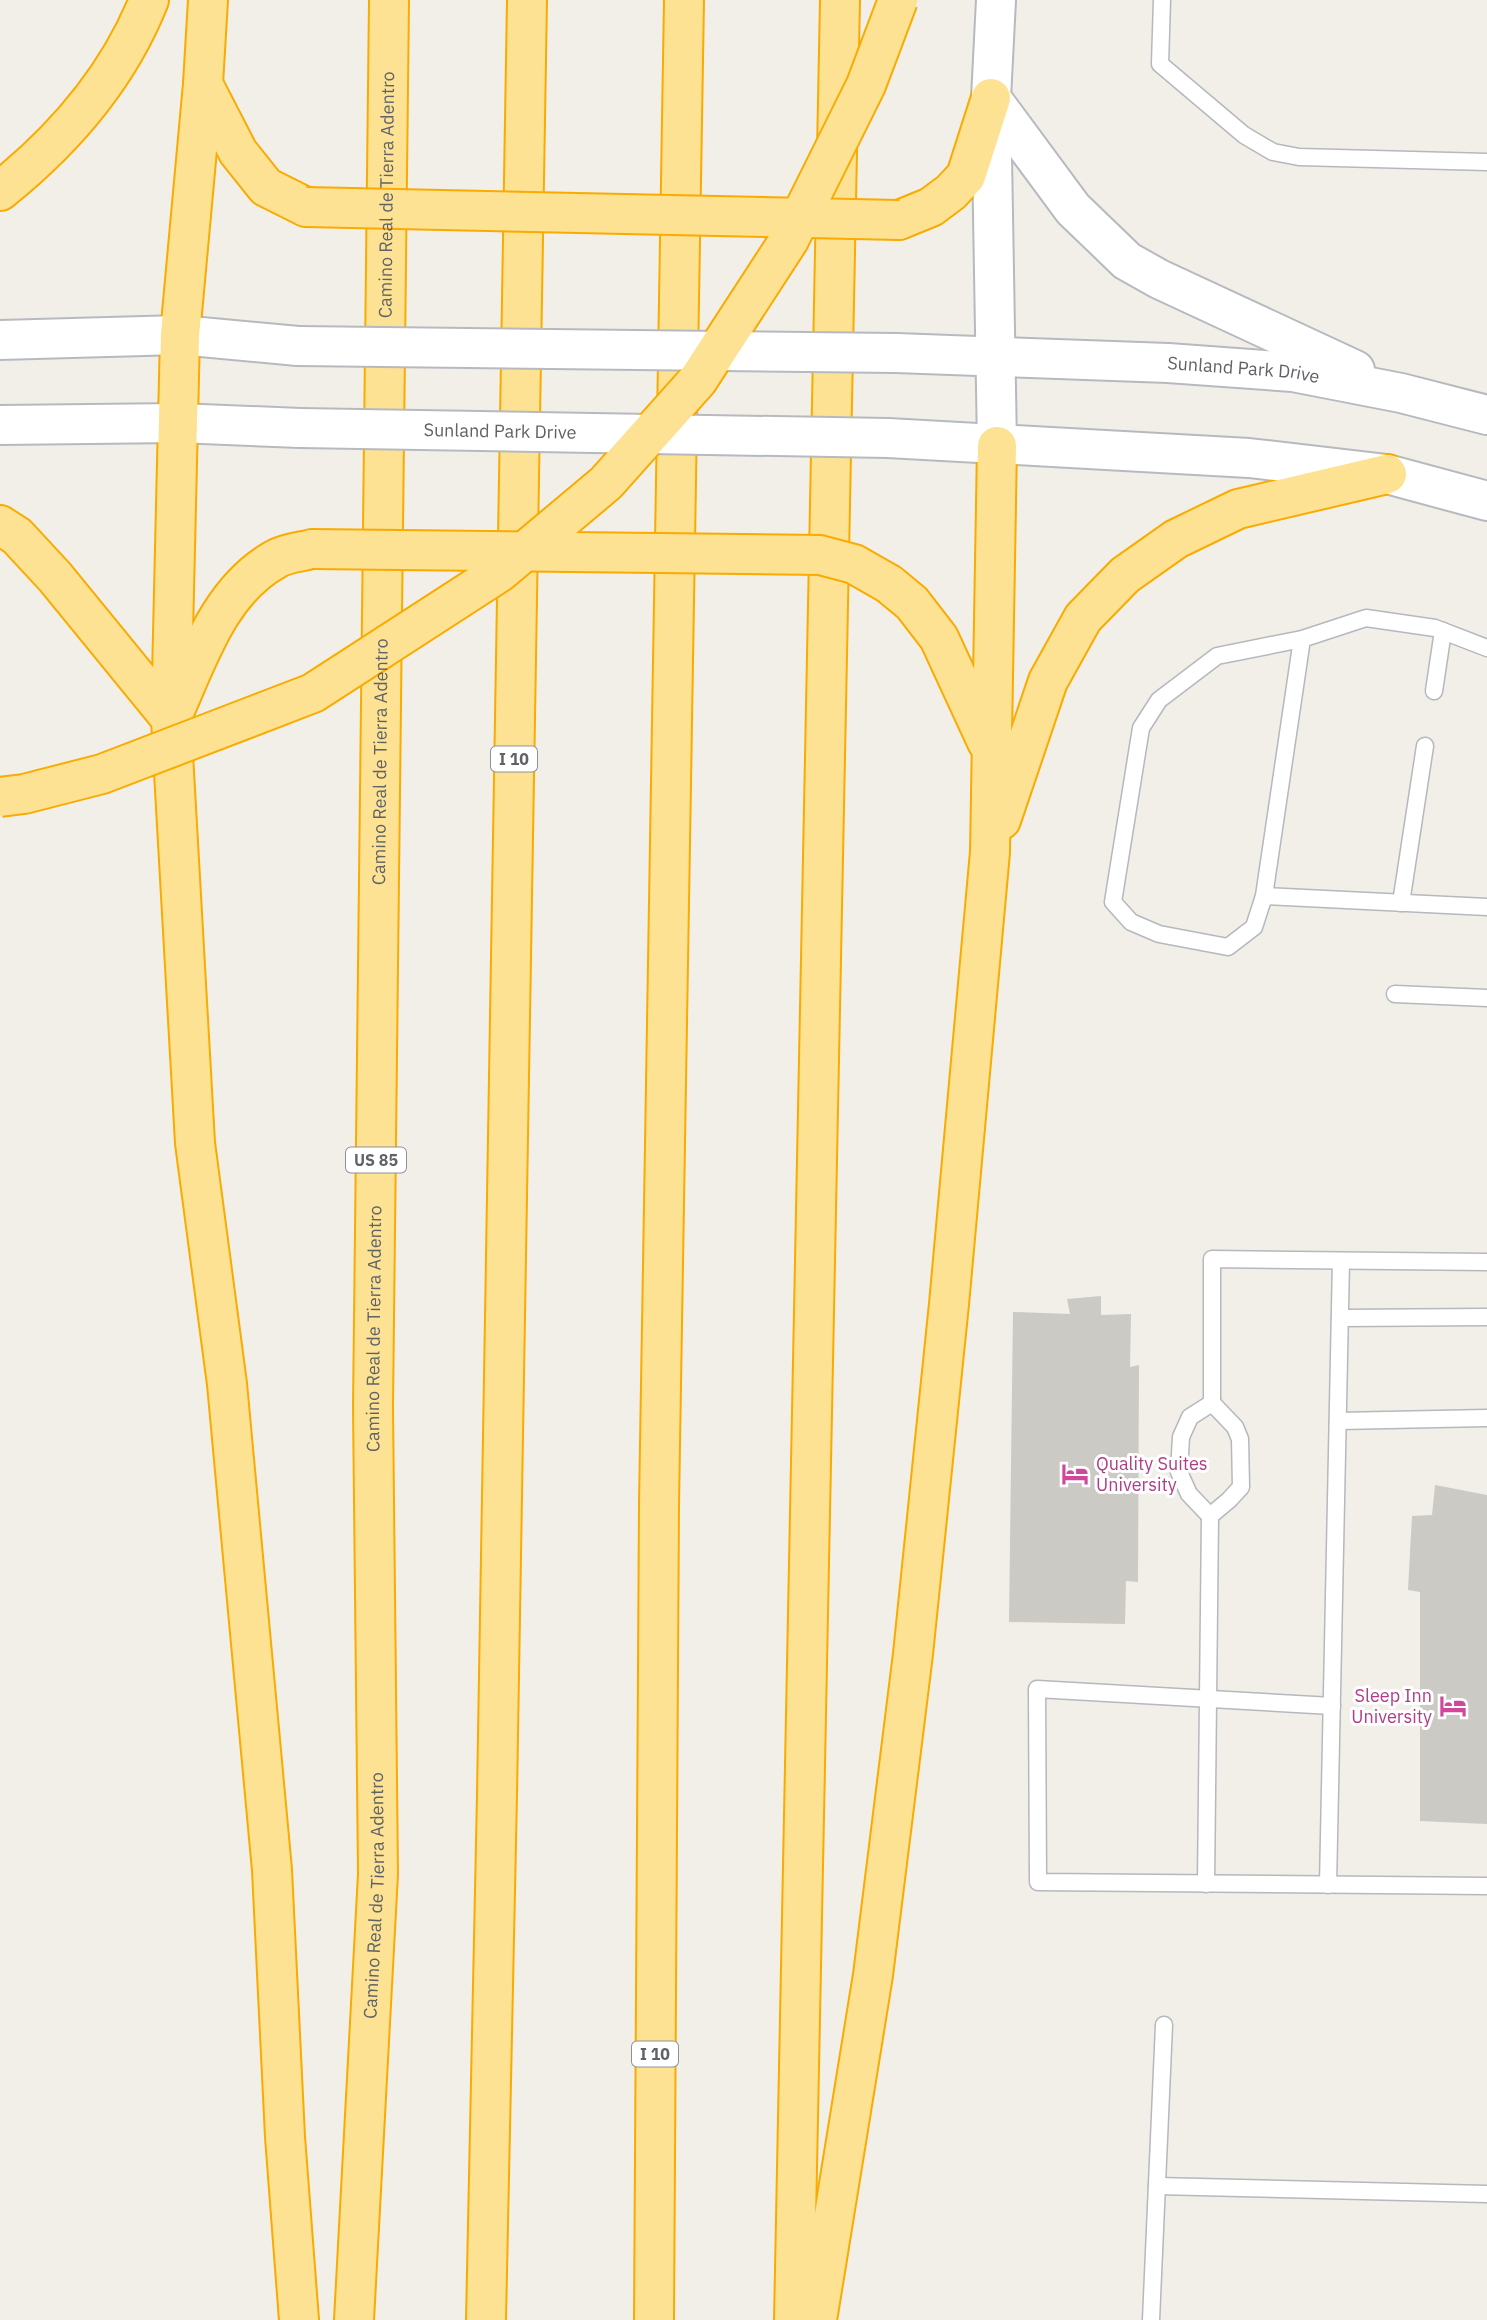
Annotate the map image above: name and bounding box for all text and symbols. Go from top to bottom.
street label: Camino Real de Tierra Adentro [373,71,399,318]
street label: Sunland Park Drive [1167,351,1322,388]
street label: Sunland Park Drive [423,418,577,444]
street label: Camino Real de Tierra Adentro [367,638,393,885]
road number: I 10 [491,746,537,772]
road number: US 85 [346,1148,406,1172]
street label: Camino Real de Tierra Adentro [361,1205,386,1452]
place label: Quality Suites University [1096,1452,1208,1496]
hotel icon: Quality Suites University [1060,1459,1090,1489]
place label: Sleep Inn University [1351,1684,1432,1728]
hotel icon: Sleep Inn University [1438,1691,1468,1721]
street label: Camino Real de Tierra Adentro [358,1772,389,2019]
road number: I 10 [632,2042,678,2066]

